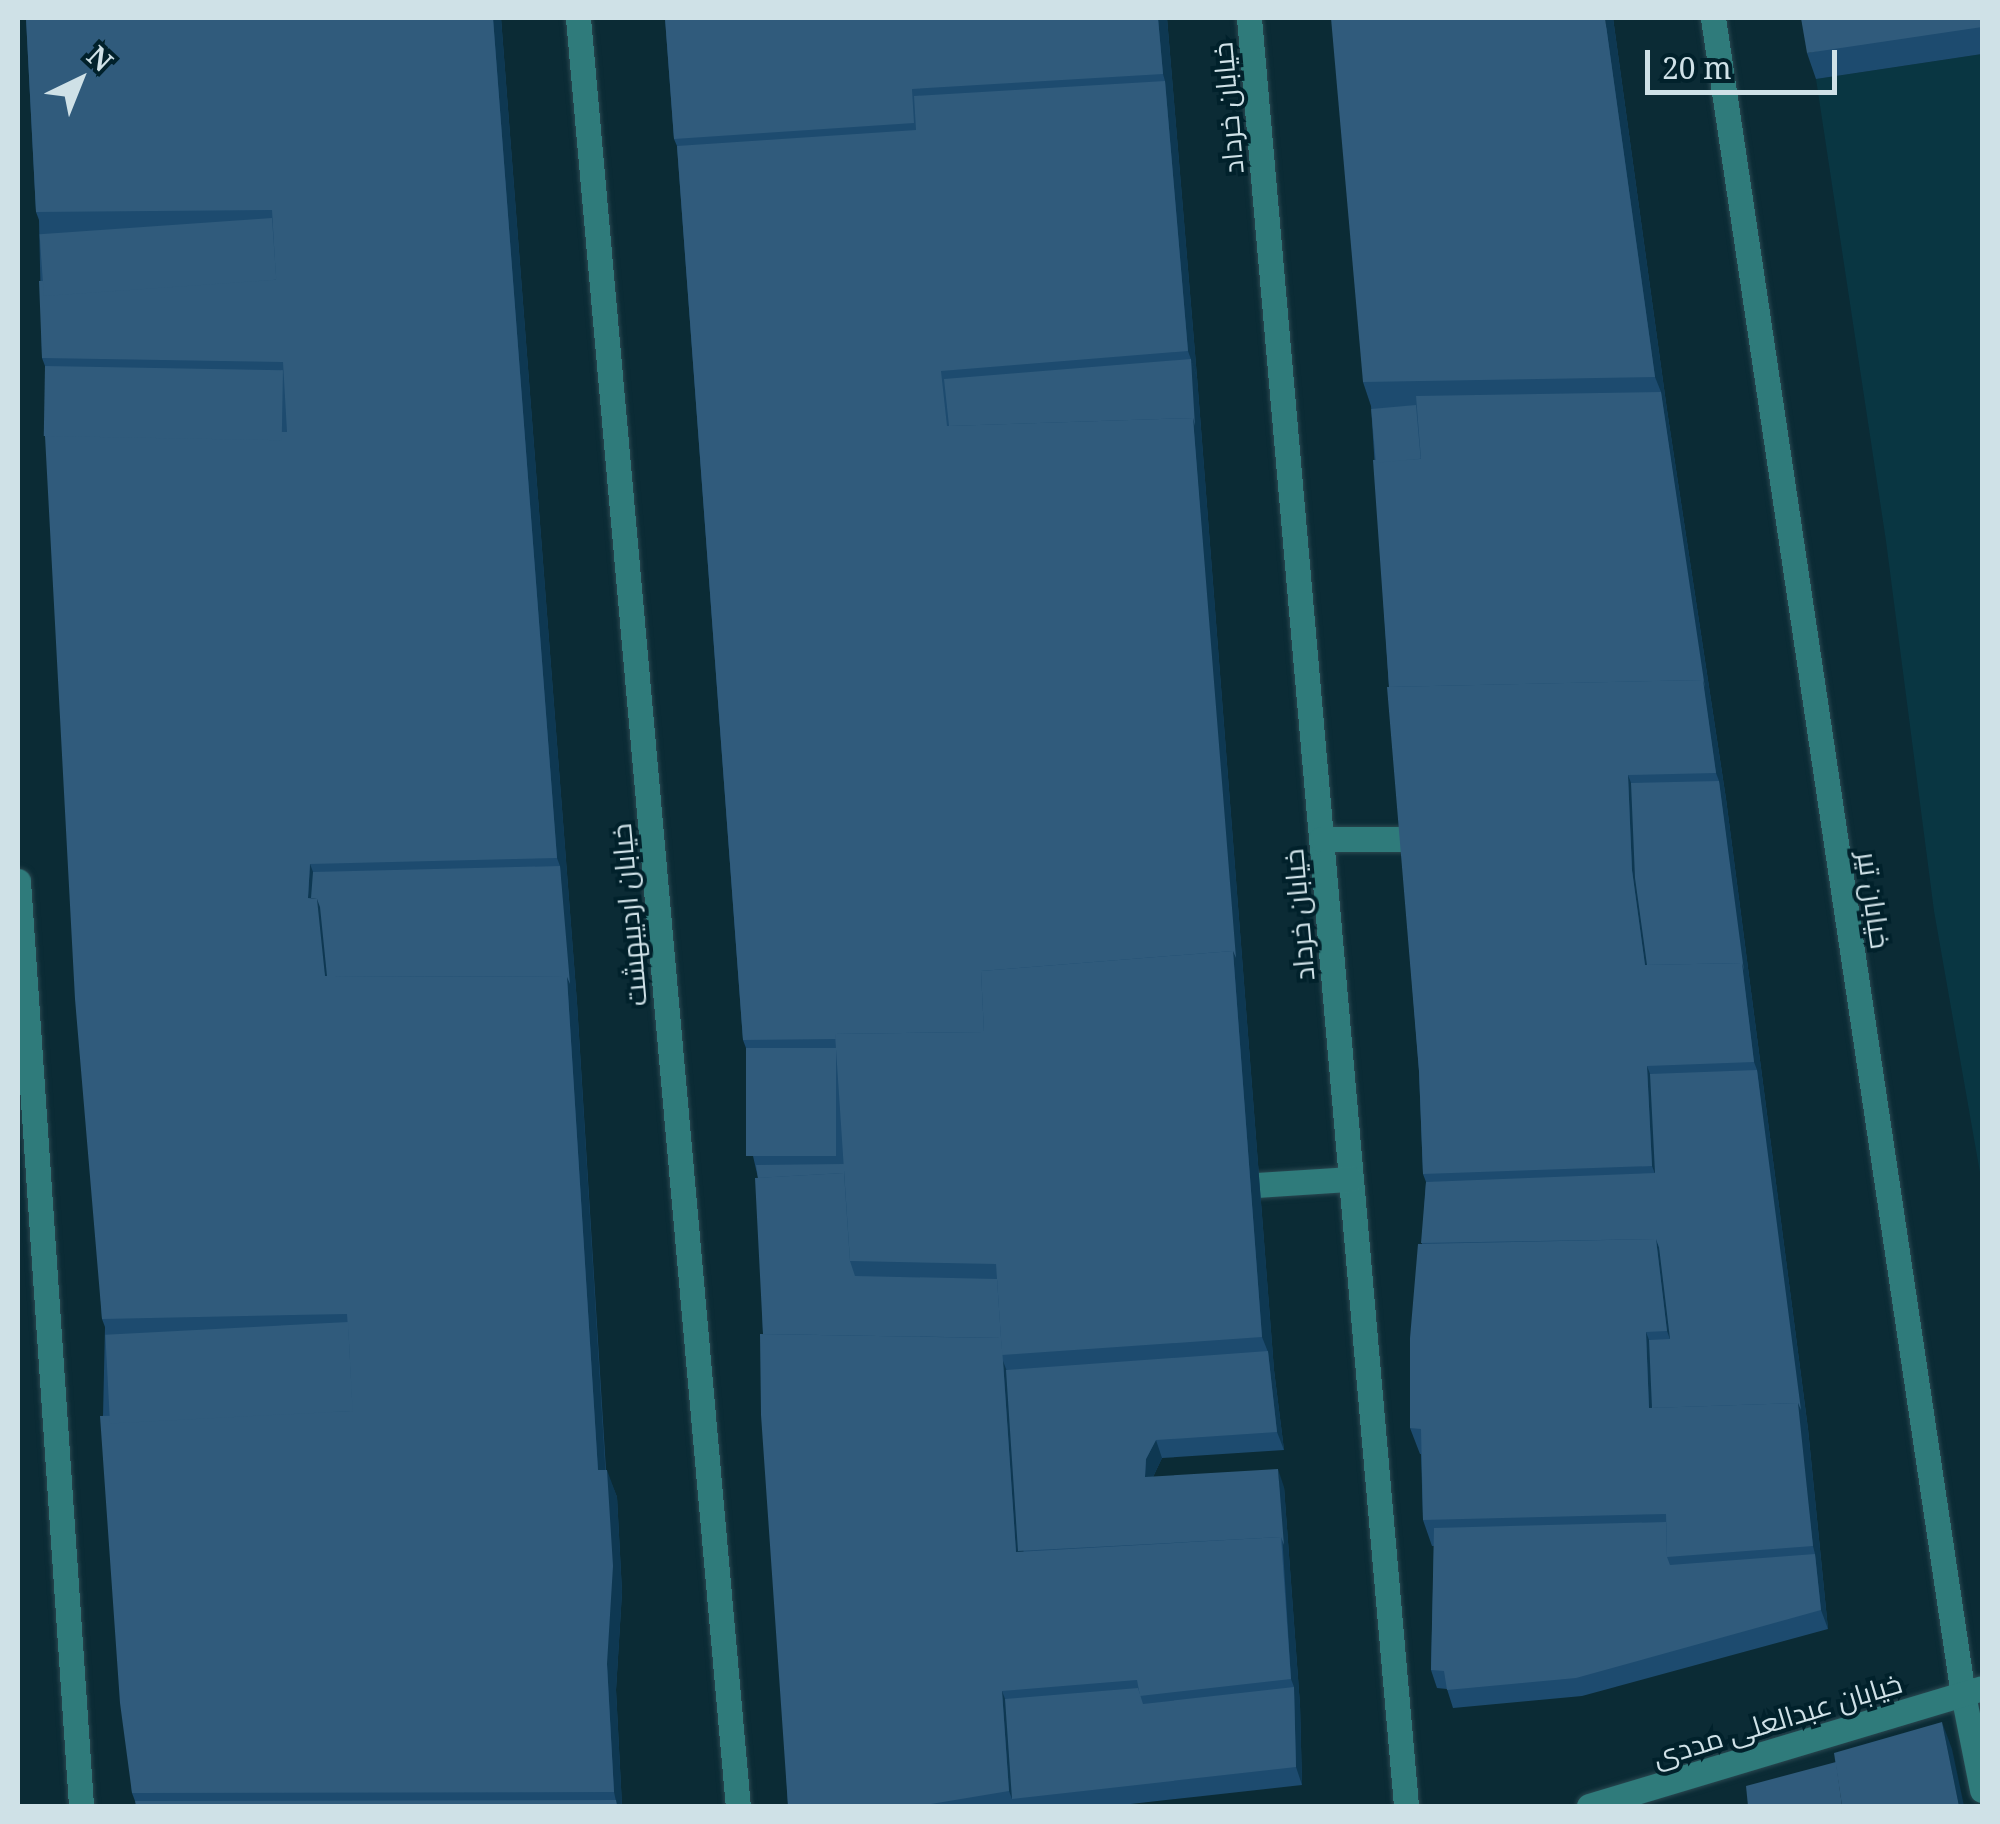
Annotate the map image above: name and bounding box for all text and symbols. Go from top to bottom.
north arrow [30,30,130,130]
scale bar [1650,30,1842,92]
text: N [79,37,121,79]
street label: خیابان خرداد [1205,41,1249,175]
text: 20 m [1662,47,1732,88]
street label: خیابان اردیبهشت [603,822,653,1008]
street label: خیابان خرداد [1276,848,1320,982]
street label: خیابان تیر [1852,849,1898,951]
street label: خیابان عبدالعلی مددی [1648,1665,1906,1773]

